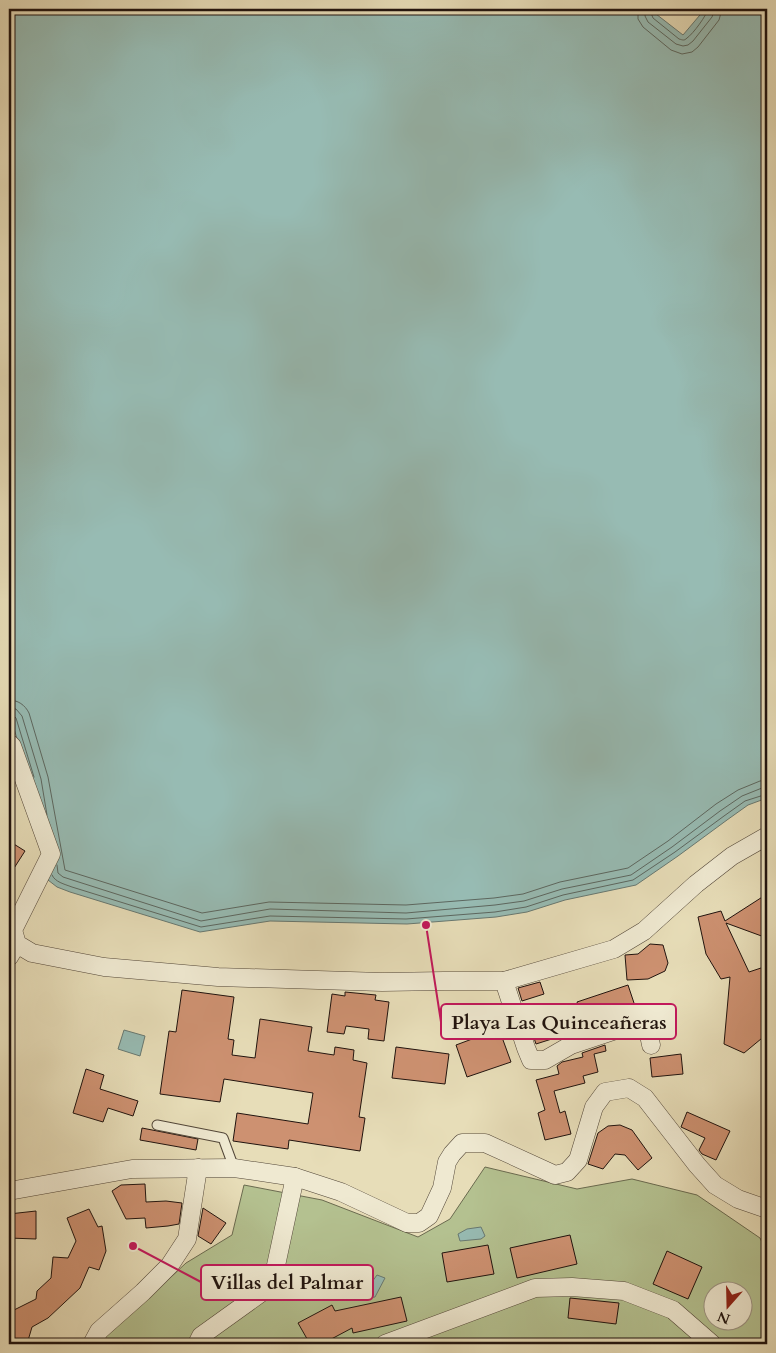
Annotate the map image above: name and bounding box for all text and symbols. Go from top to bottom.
callout: Playa Las Quinceañeras [441,1004,676,1039]
text: Playa Las Quinceañeras [451,1009,667,1036]
callout: Villas del Palmar [201,1265,373,1300]
text: Villas del Palmar [211,1269,364,1296]
north arrow [704,1280,754,1330]
text: N [715,1307,733,1329]

